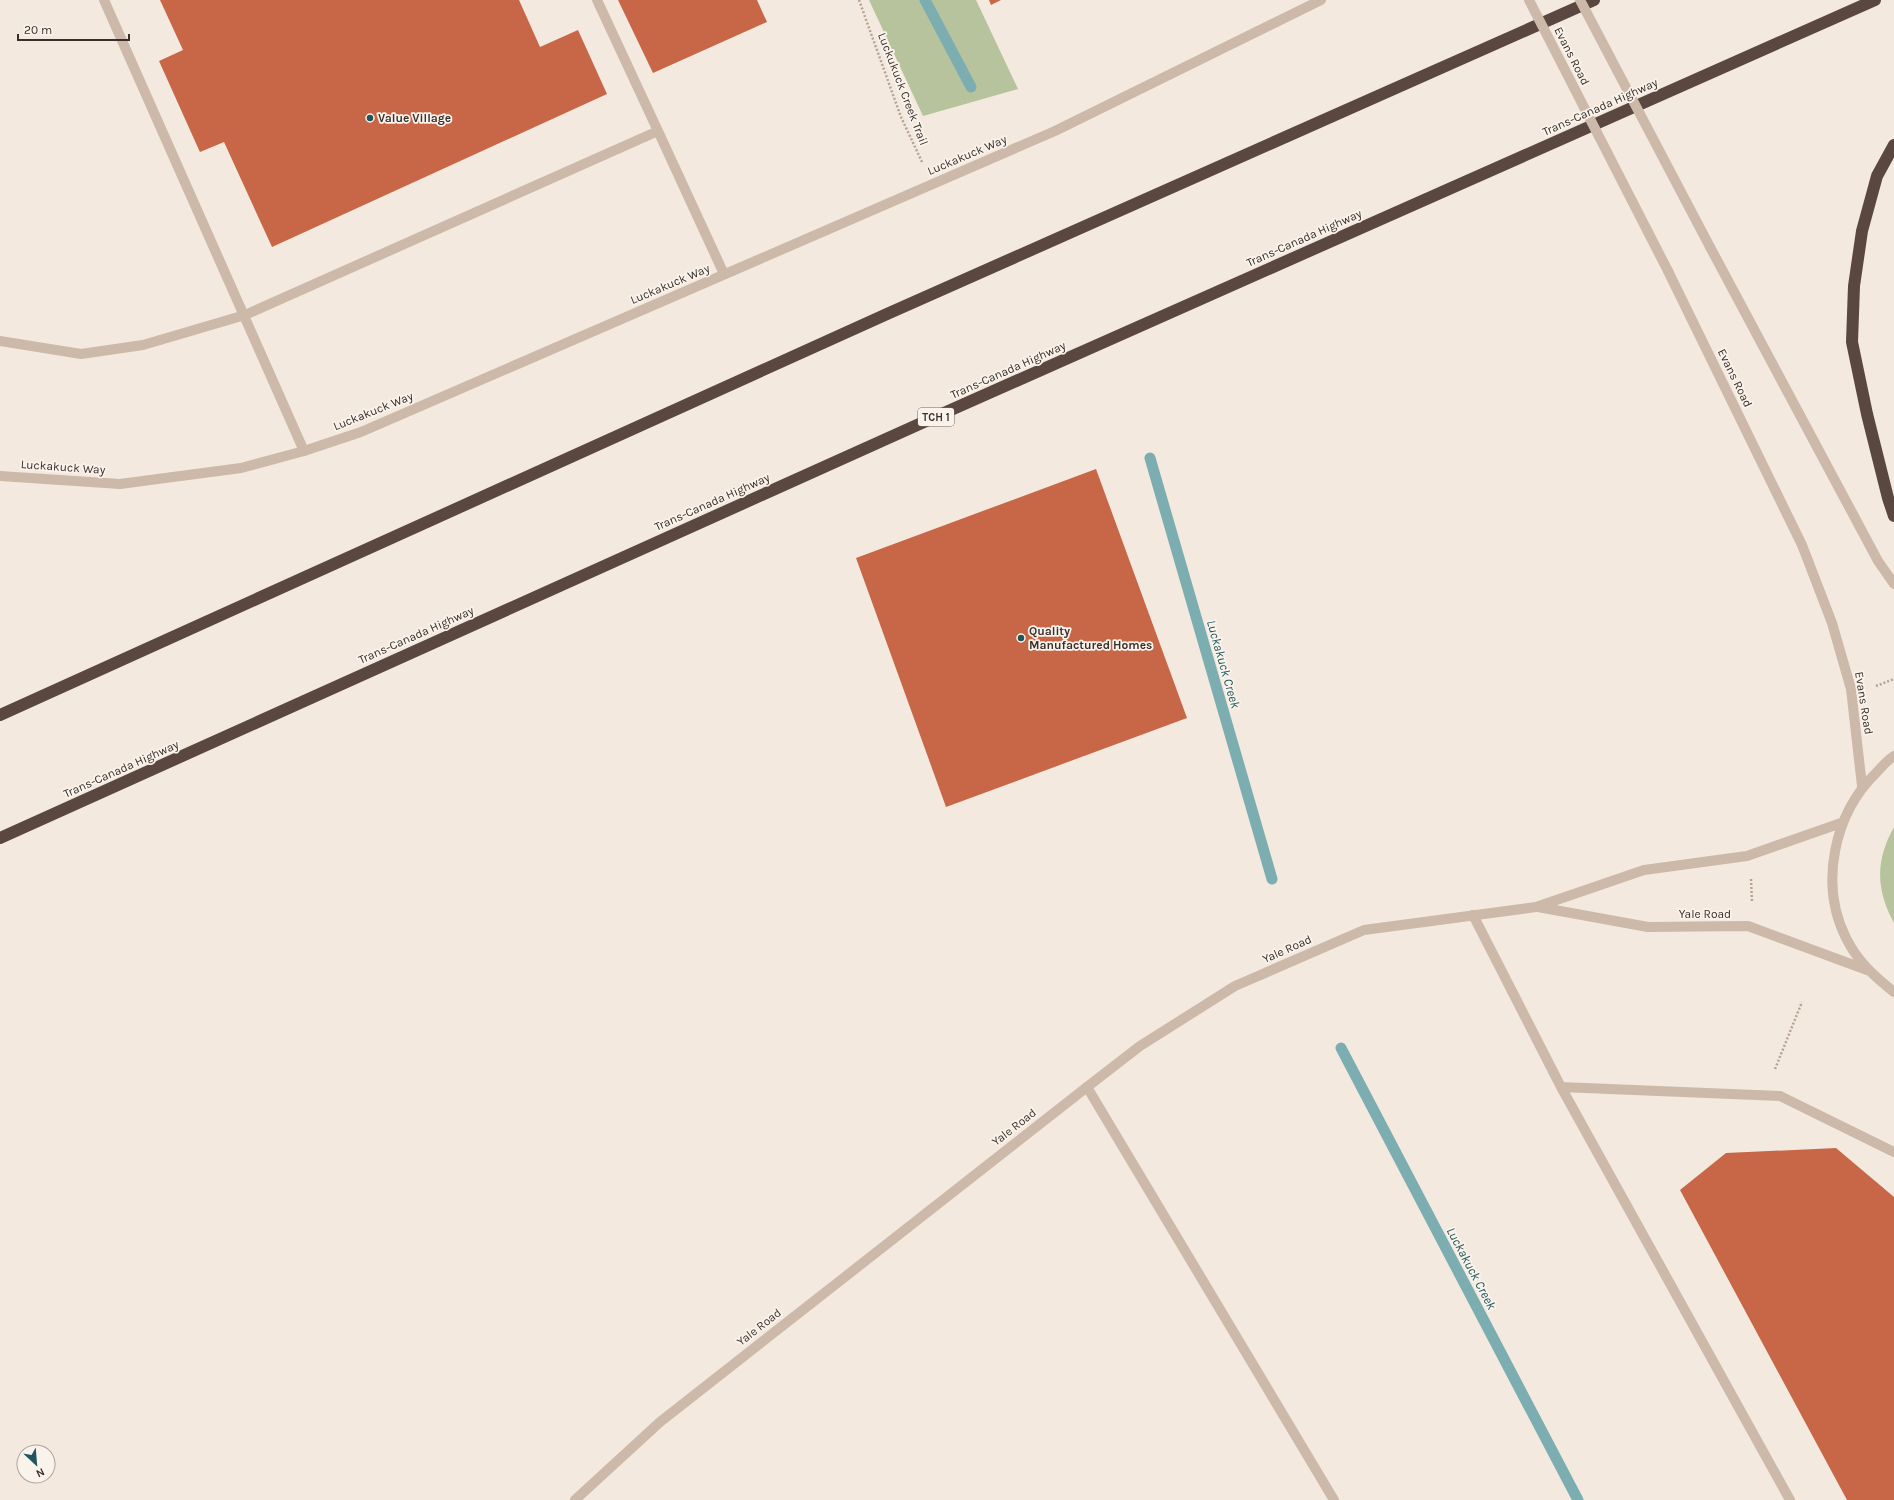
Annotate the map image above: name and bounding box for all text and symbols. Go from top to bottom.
scale bar [18,16,129,42]
text: 20 m [24,23,52,37]
street label: Evans Road [1551,25,1593,87]
street label: Luckukuck Creek Trail [875,31,931,147]
street label: Trans-Canada Highway [1540,75,1660,139]
place label: Value Village [378,111,451,125]
marker: Value Village [365,113,375,123]
street label: Luckakuck Way [925,132,1009,178]
street label: Trans-Canada Highway [1244,206,1364,270]
street label: Luckakuck Way [628,261,712,307]
street label: Trans-Canada Highway [948,338,1068,402]
street label: Evans Road [1715,346,1755,410]
street label: Luckakuck Way [331,388,415,433]
road number: TCH 1 [918,408,954,426]
street label: Luckakuck Way [20,457,106,477]
street label: Trans-Canada Highway [652,470,772,534]
street label: Trans-Canada Highway [356,603,476,667]
water label: Luckakuck Creek [1204,618,1243,710]
place label: Quality Manufactured Homes [1029,624,1152,652]
marker: Quality Manufactured Homes [1016,633,1026,643]
street label: Evans Road [1852,671,1876,735]
street label: Trans-Canada Highway [61,737,181,801]
street label: Yale Road [1679,907,1731,921]
street label: Yale Road [1260,932,1314,966]
street label: Yale Road [989,1105,1039,1149]
water label: Luckakuck Creek [1444,1224,1500,1312]
street label: Yale Road [734,1305,784,1349]
north arrow [16,1444,56,1484]
text: N [34,1465,47,1480]

